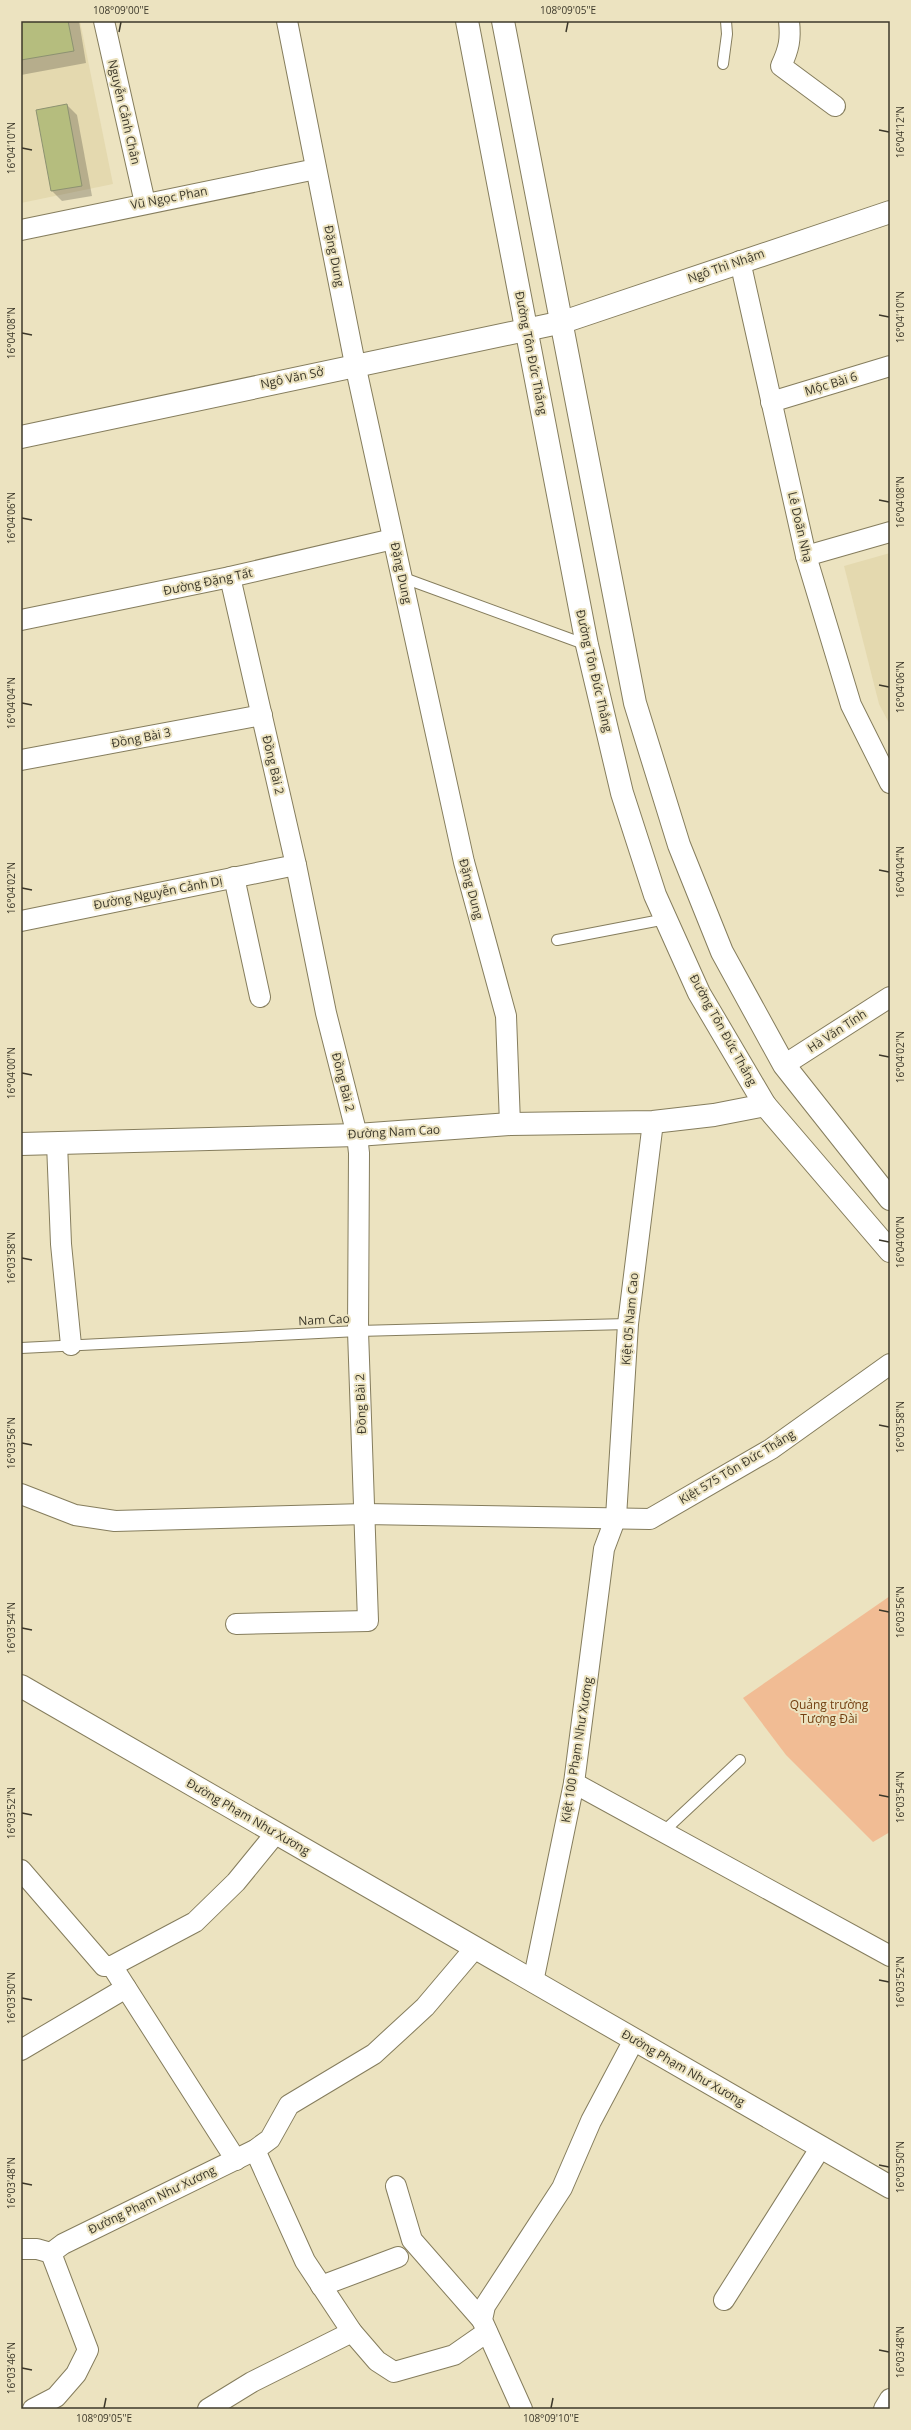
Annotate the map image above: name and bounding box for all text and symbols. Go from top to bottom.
text: 108°09'00"E [93,3,149,17]
text: 108°09'05"E [540,3,596,17]
street label: Nguyễn Cảnh Chân [104,58,145,166]
text: 16°04'12"N [893,106,907,158]
text: 16°04'10"N [4,122,18,174]
street label: Vũ Ngọc Phan [129,182,209,213]
street label: Đặng Dung [320,224,349,289]
street label: Ngô Thì Nhậm [685,244,767,287]
street label: Đường Tôn Đức Thắng [511,290,552,417]
text: 16°04'10"N [893,291,907,343]
text: 16°04'08"N [4,307,18,359]
street label: Ngô Văn Sở [259,362,326,392]
street label: Mộc Bài 6 [802,367,859,400]
text: 16°04'08"N [893,476,907,528]
street label: Lê Doãn Nhạ [784,490,817,564]
text: 16°04'06"N [4,492,18,544]
street label: Đặng Dung [387,541,416,606]
street label: Đường Đặng Tất [162,564,254,599]
street label: Đường Tôn Đức Thắng [572,608,617,734]
text: 16°04'06"N [893,661,907,713]
text: 16°04'04"N [4,677,18,729]
street label: Đồng Bài 3 [110,723,172,752]
street label: Đồng Bài 2 [258,734,289,796]
text: 16°04'04"N [893,846,907,898]
street label: Đặng Dung [455,857,488,922]
text: 16°04'02"N [4,862,18,914]
street label: Đường Nguyễn Cảnh Dị [92,872,224,913]
street label: Đường Tôn Đức Thắng [686,971,761,1089]
street label: Hà Văn Tính [804,1005,870,1056]
text: 16°04'02"N [893,1031,907,1083]
text: 16°04'00"N [4,1047,18,1099]
street label: Đồng Bài 2 [328,1051,359,1113]
street label: Đường Nam Cao [347,1121,441,1142]
text: 16°04'00"N [893,1216,907,1268]
text: 16°03'58"N [4,1232,18,1284]
street label: Kiệt 05 Nam Cao [617,1272,642,1366]
street label: Nam Cao [298,1310,350,1329]
street label: Đồng Bài 2 [351,1373,370,1434]
text: 16°03'58"N [893,1401,907,1453]
text: 16°03'56"N [4,1417,18,1469]
street label: Kiệt 575 Tôn Đức Thắng [676,1425,798,1508]
text: 16°03'56"N [893,1586,907,1638]
text: 16°03'54"N [4,1602,18,1654]
street label: Kiệt 100 Phạm Như Xương [557,1675,596,1824]
park label: Quảng trường Tượng Đài [790,1696,869,1727]
text: 16°03'54"N [893,1771,907,1823]
street label: Đường Phạm Như Xương [183,1774,314,1859]
text: 16°03'52"N [4,1787,18,1839]
text: 16°03'52"N [893,1956,907,2008]
text: 16°03'50"N [4,1972,18,2024]
street label: Đường Phạm Như Xương [618,2025,749,2110]
text: 16°03'50"N [893,2141,907,2193]
text: 16°03'48"N [4,2157,18,2209]
street label: Đường Phạm Như Xương [85,2161,219,2238]
text: 16°03'48"N [893,2326,907,2378]
text: 16°03'46"N [4,2342,18,2394]
text: 108°09'05"E [76,2411,132,2425]
text: 108°09'10"E [523,2411,579,2425]

